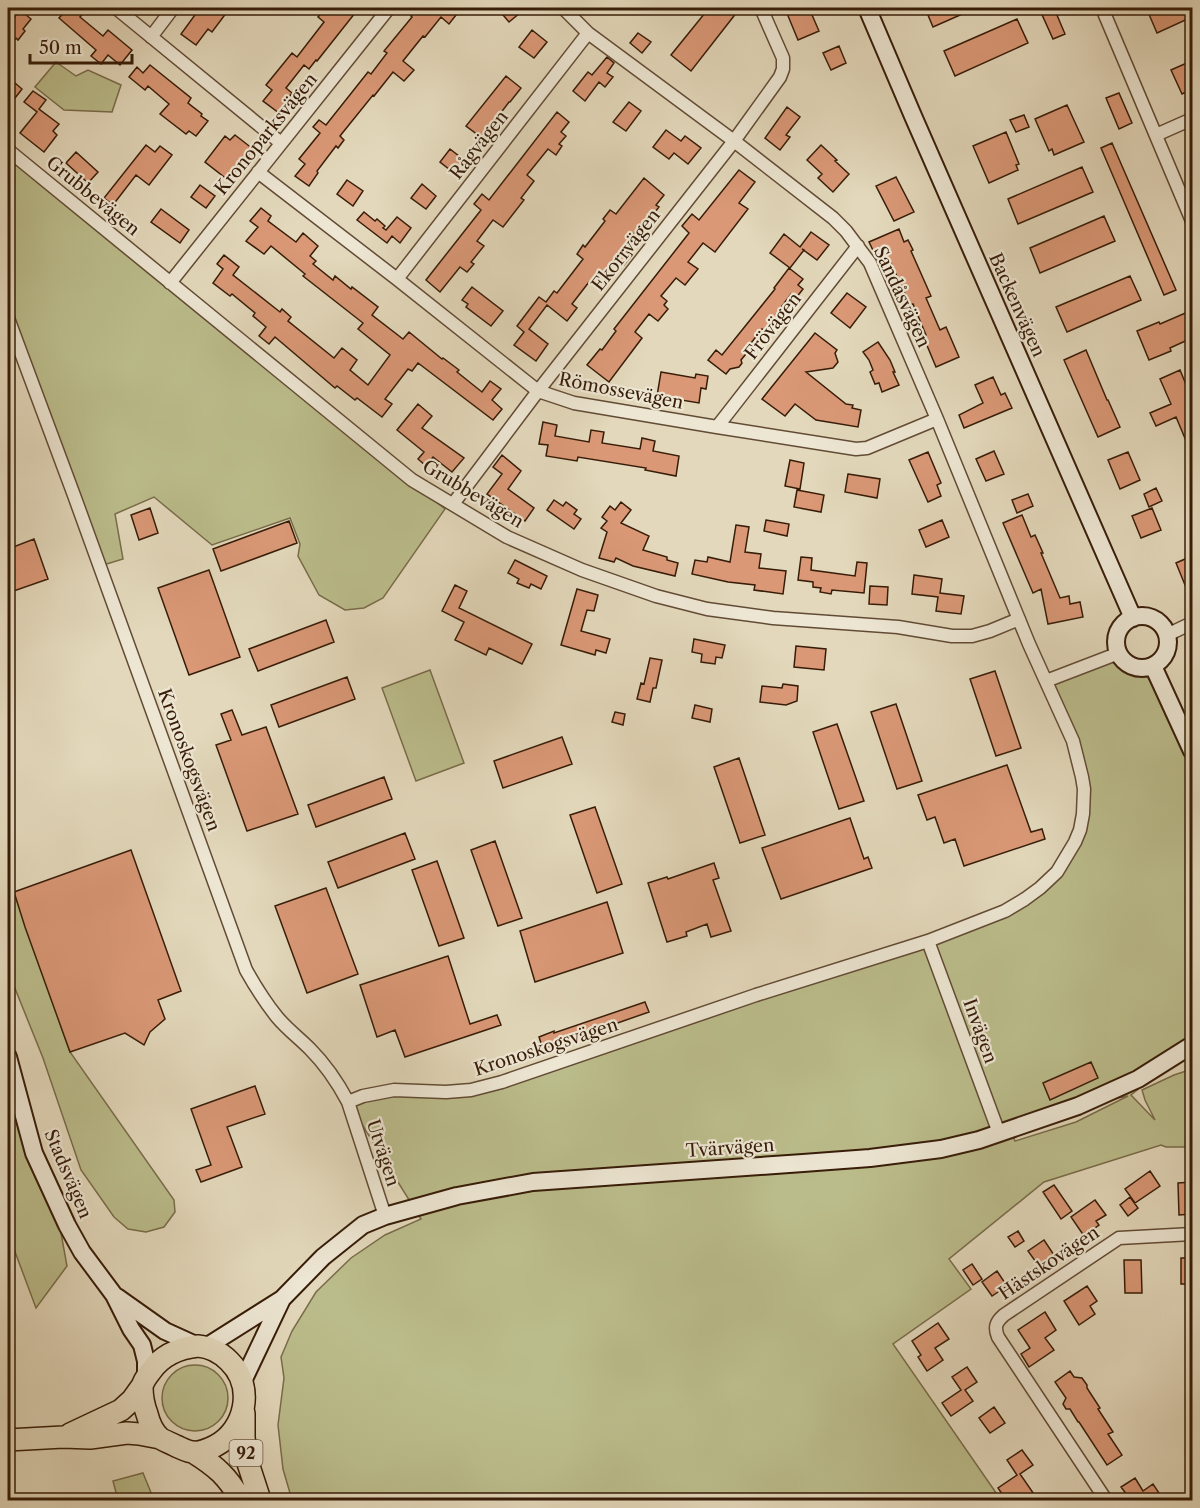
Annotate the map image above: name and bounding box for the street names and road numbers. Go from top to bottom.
street label: Kronoparksvägen [210,69,322,199]
street label: Rågvägen [445,106,513,184]
street label: Grubbevägen [42,152,144,240]
street label: Ekorrvägen [587,205,665,295]
street label: Sandåsvägen [869,243,935,351]
street label: Backenvägen [984,250,1050,360]
street label: Frövägen [740,288,806,364]
street label: Römossevägen [557,368,685,414]
street label: Grubbevägen [418,455,528,533]
street label: Kronoskogsvägen [153,686,225,834]
street label: Invägen [958,996,1002,1066]
street label: Kronoskogsvägen [471,1013,621,1081]
street label: Utvägen [362,1117,404,1189]
street label: Stadsvägen [39,1126,97,1222]
street label: Tvärvägen [685,1134,775,1162]
street label: Hästskovägen [995,1221,1103,1305]
road number: 92 [230,1440,262,1466]

